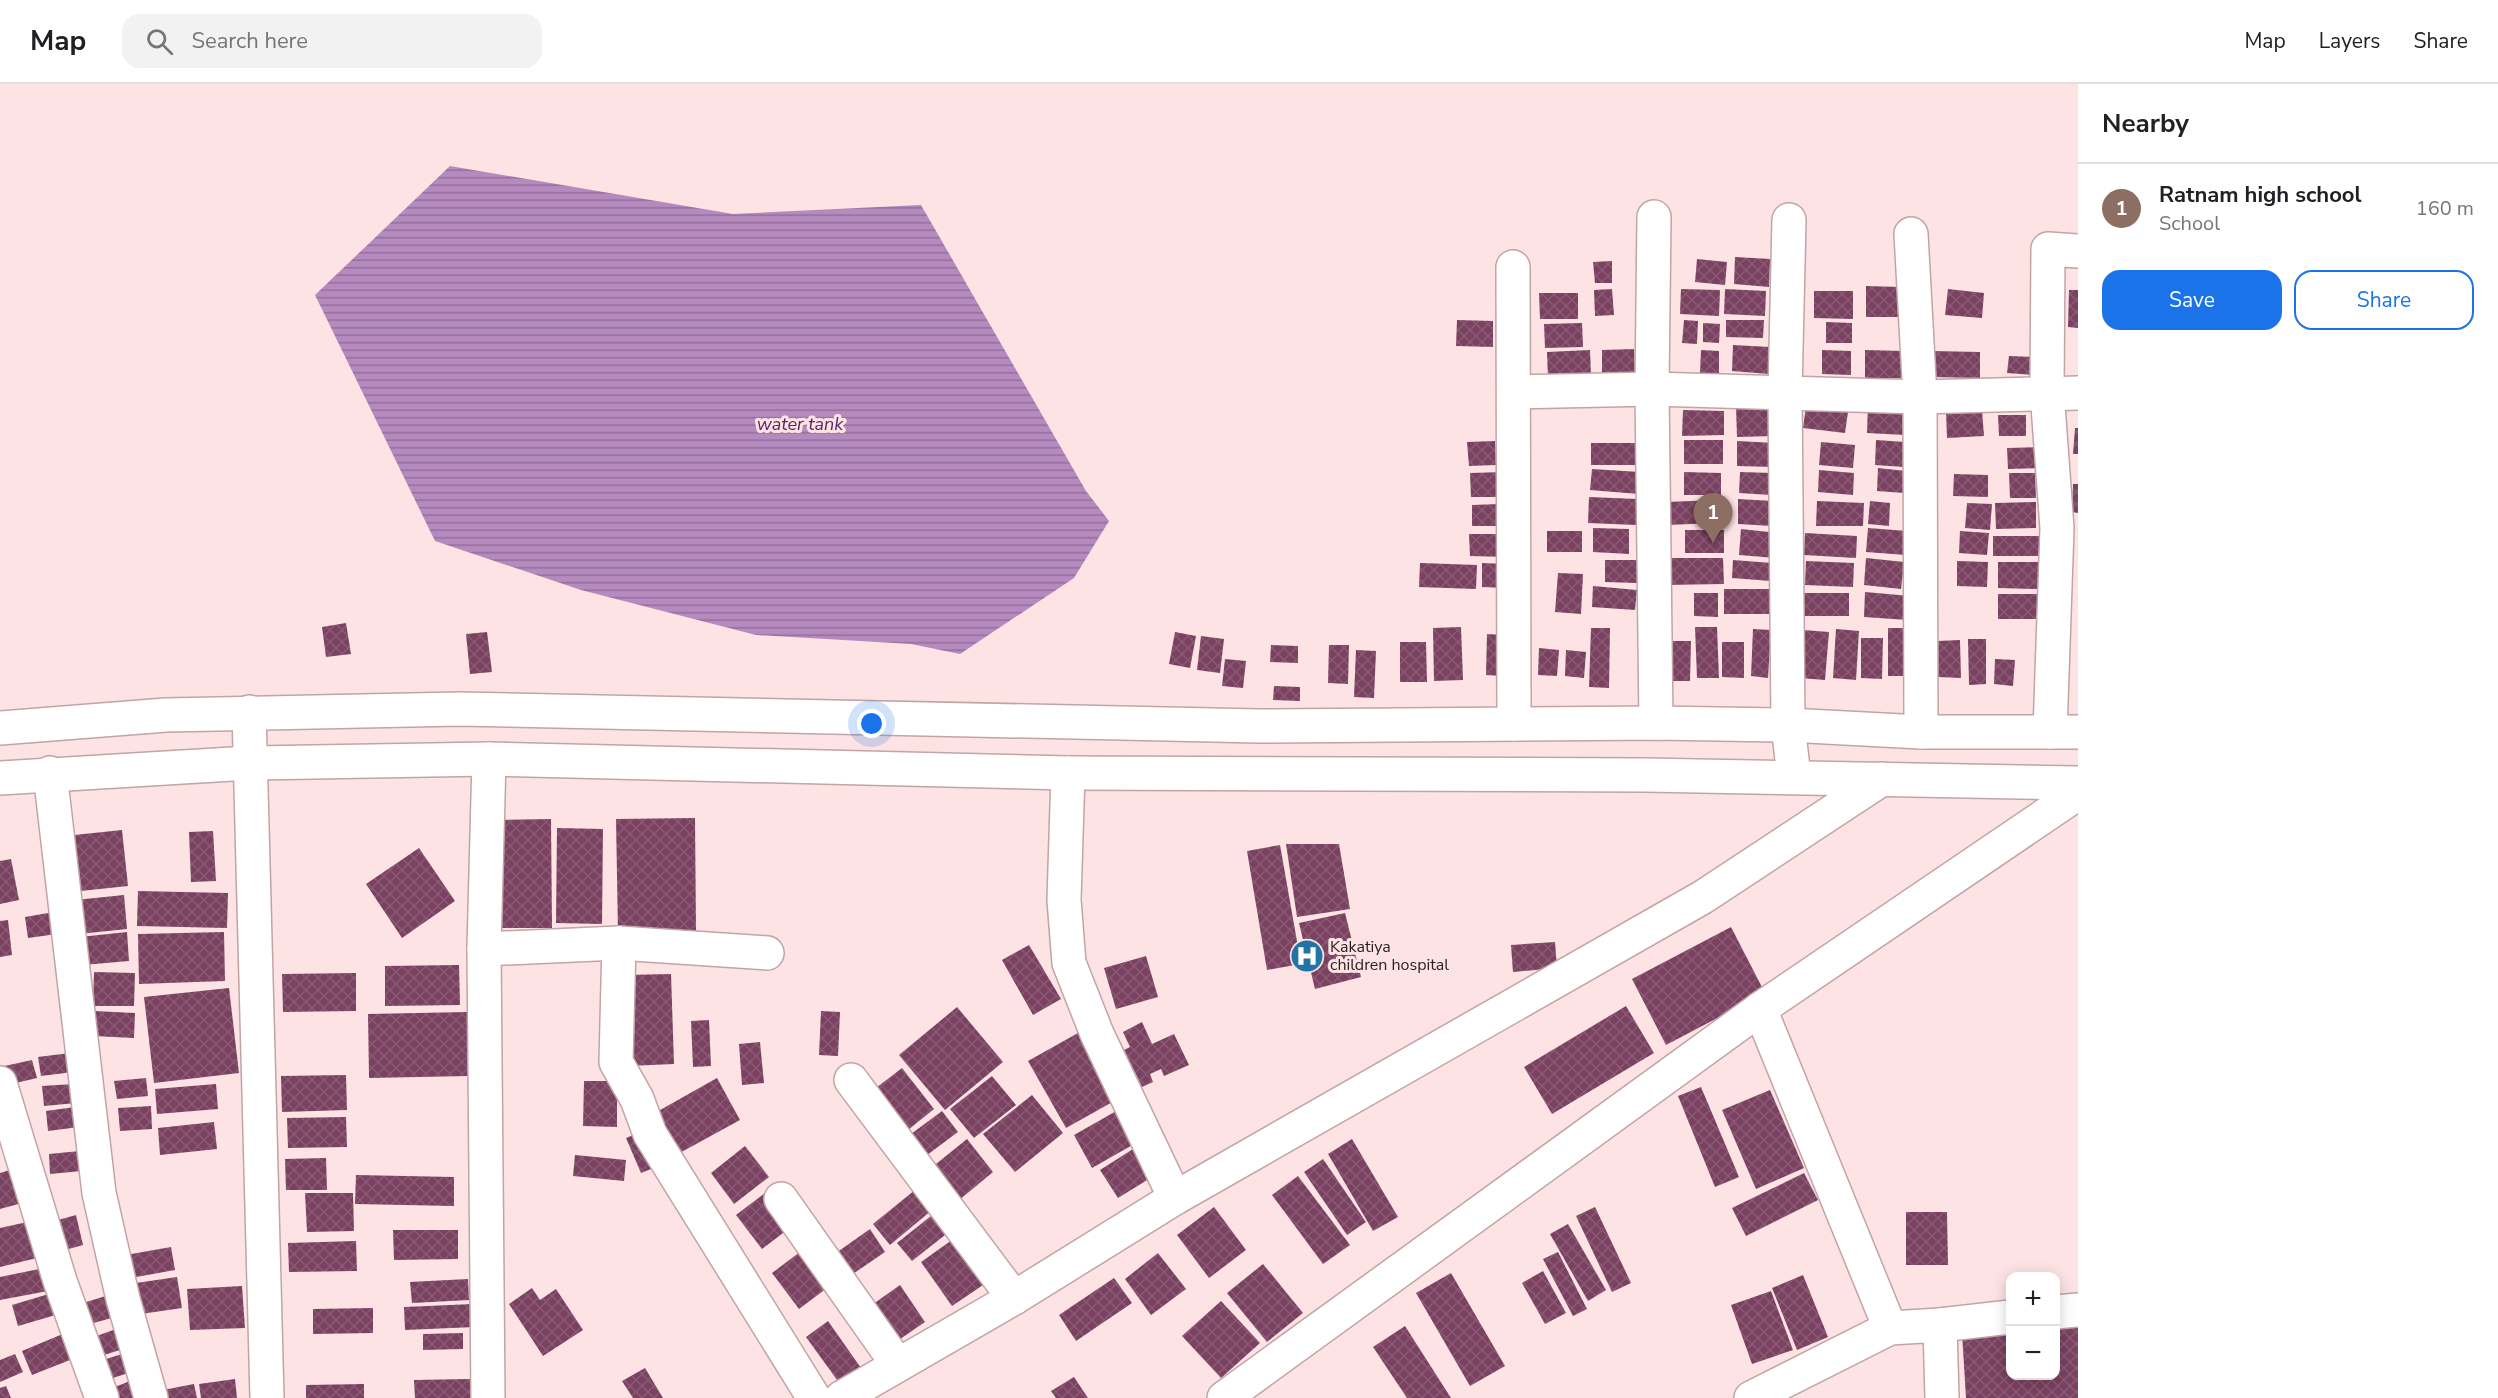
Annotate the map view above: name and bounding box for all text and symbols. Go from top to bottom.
search box [122,14,542,68]
text: Map [30,22,86,60]
icon: search [143,25,176,58]
text: Search here [191,26,308,56]
text: Map [2244,27,2286,55]
text: Layers [2319,27,2380,55]
text: Share [2413,27,2468,55]
text: Nearby [2102,106,2189,141]
text: Ratnam high school [2159,180,2362,210]
text: 1 [2116,195,2128,222]
text: 160 m [2416,195,2474,222]
text: School [2159,210,2220,237]
button: Save [2102,270,2282,330]
button: Share [2294,270,2474,330]
water label: water tank [757,412,844,436]
pin: 1 [1694,494,1732,543]
your location [857,709,886,738]
place label: Kakatiya children hospital [1330,936,1449,976]
hospital icon: Kakatiya children hospital [1289,938,1325,974]
map controls [2006,1272,2060,1380]
button: + [2006,1272,2060,1326]
button: − [2006,1326,2060,1380]

